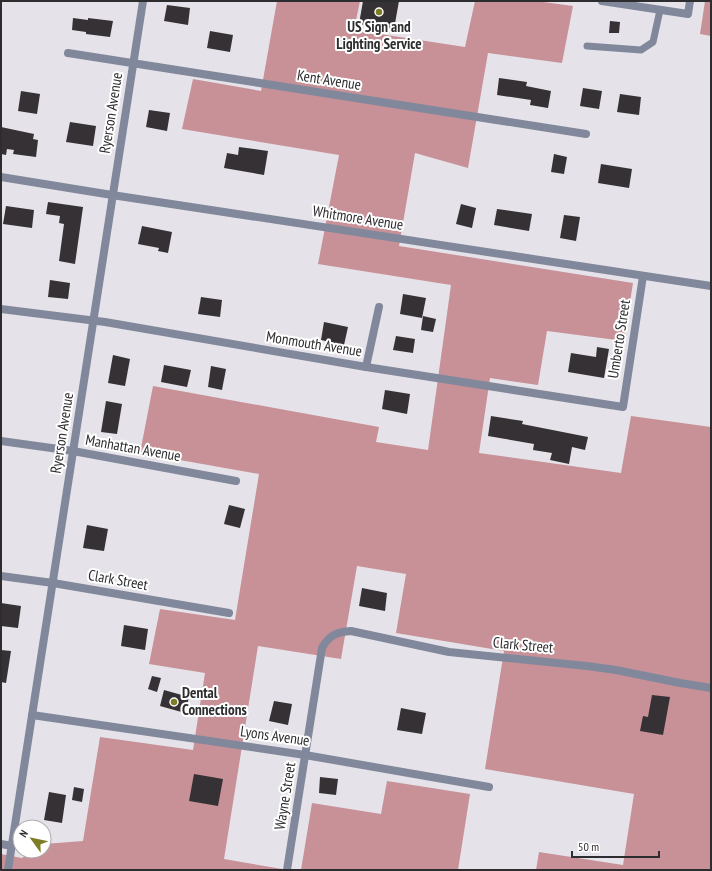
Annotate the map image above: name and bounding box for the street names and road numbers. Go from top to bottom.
street label: Kent Avenue [296,65,362,94]
street label: Ryerson Avenue [95,71,126,155]
street label: Whitmore Avenue [311,201,405,234]
street label: Umberto Street [603,298,634,380]
street label: Monmouth Avenue [265,327,363,360]
street label: Ryerson Avenue [46,391,77,475]
street label: Manhattan Avenue [84,430,182,465]
street label: Clark Street [87,565,149,594]
street label: Clark Street [492,632,554,657]
street label: Lyons Avenue [239,721,311,750]
street label: Wayne Street [270,761,299,831]

